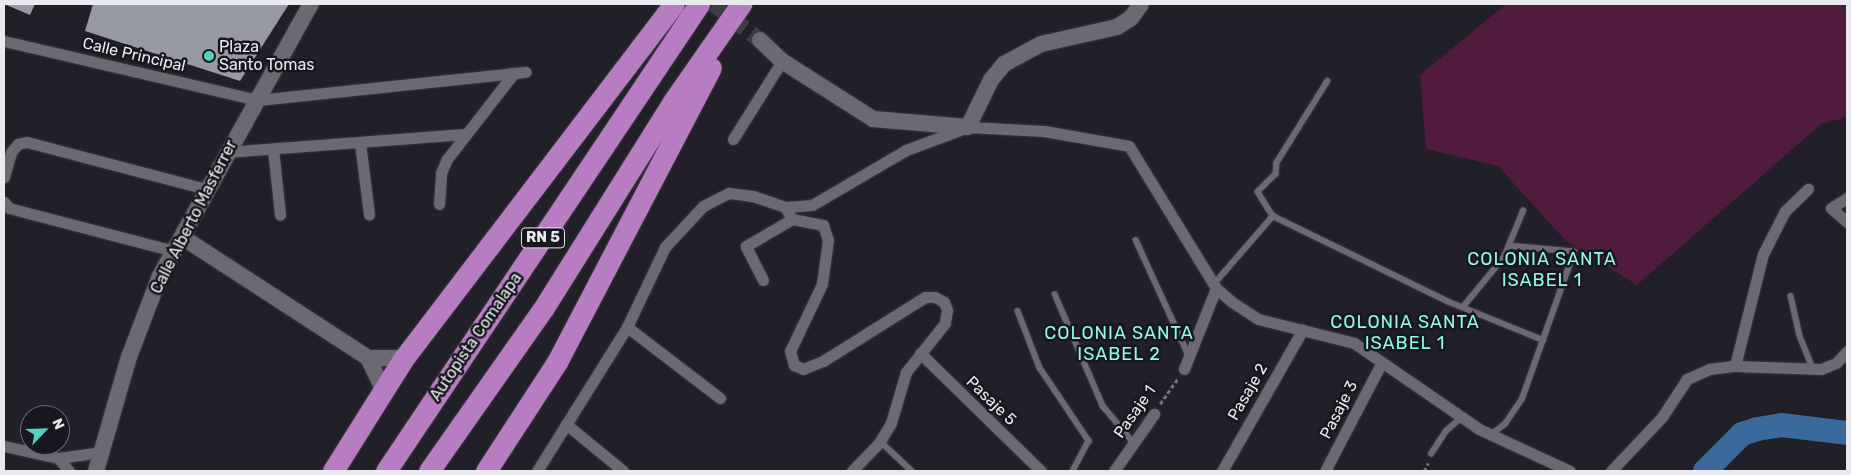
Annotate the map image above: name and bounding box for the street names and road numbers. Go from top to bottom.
street label: Calle Principal [81,34,187,76]
street label: Calle Alberto Masferrer [147,137,241,297]
road number: RN 5 [520,226,566,250]
street label: Autopista Comalapa [426,269,526,405]
street label: Pasaje 2 [1224,360,1272,424]
street label: Pasaje 5 [962,372,1020,430]
street label: Pasaje 3 [1316,378,1362,442]
street label: Pasaje 1 [1110,382,1160,442]

